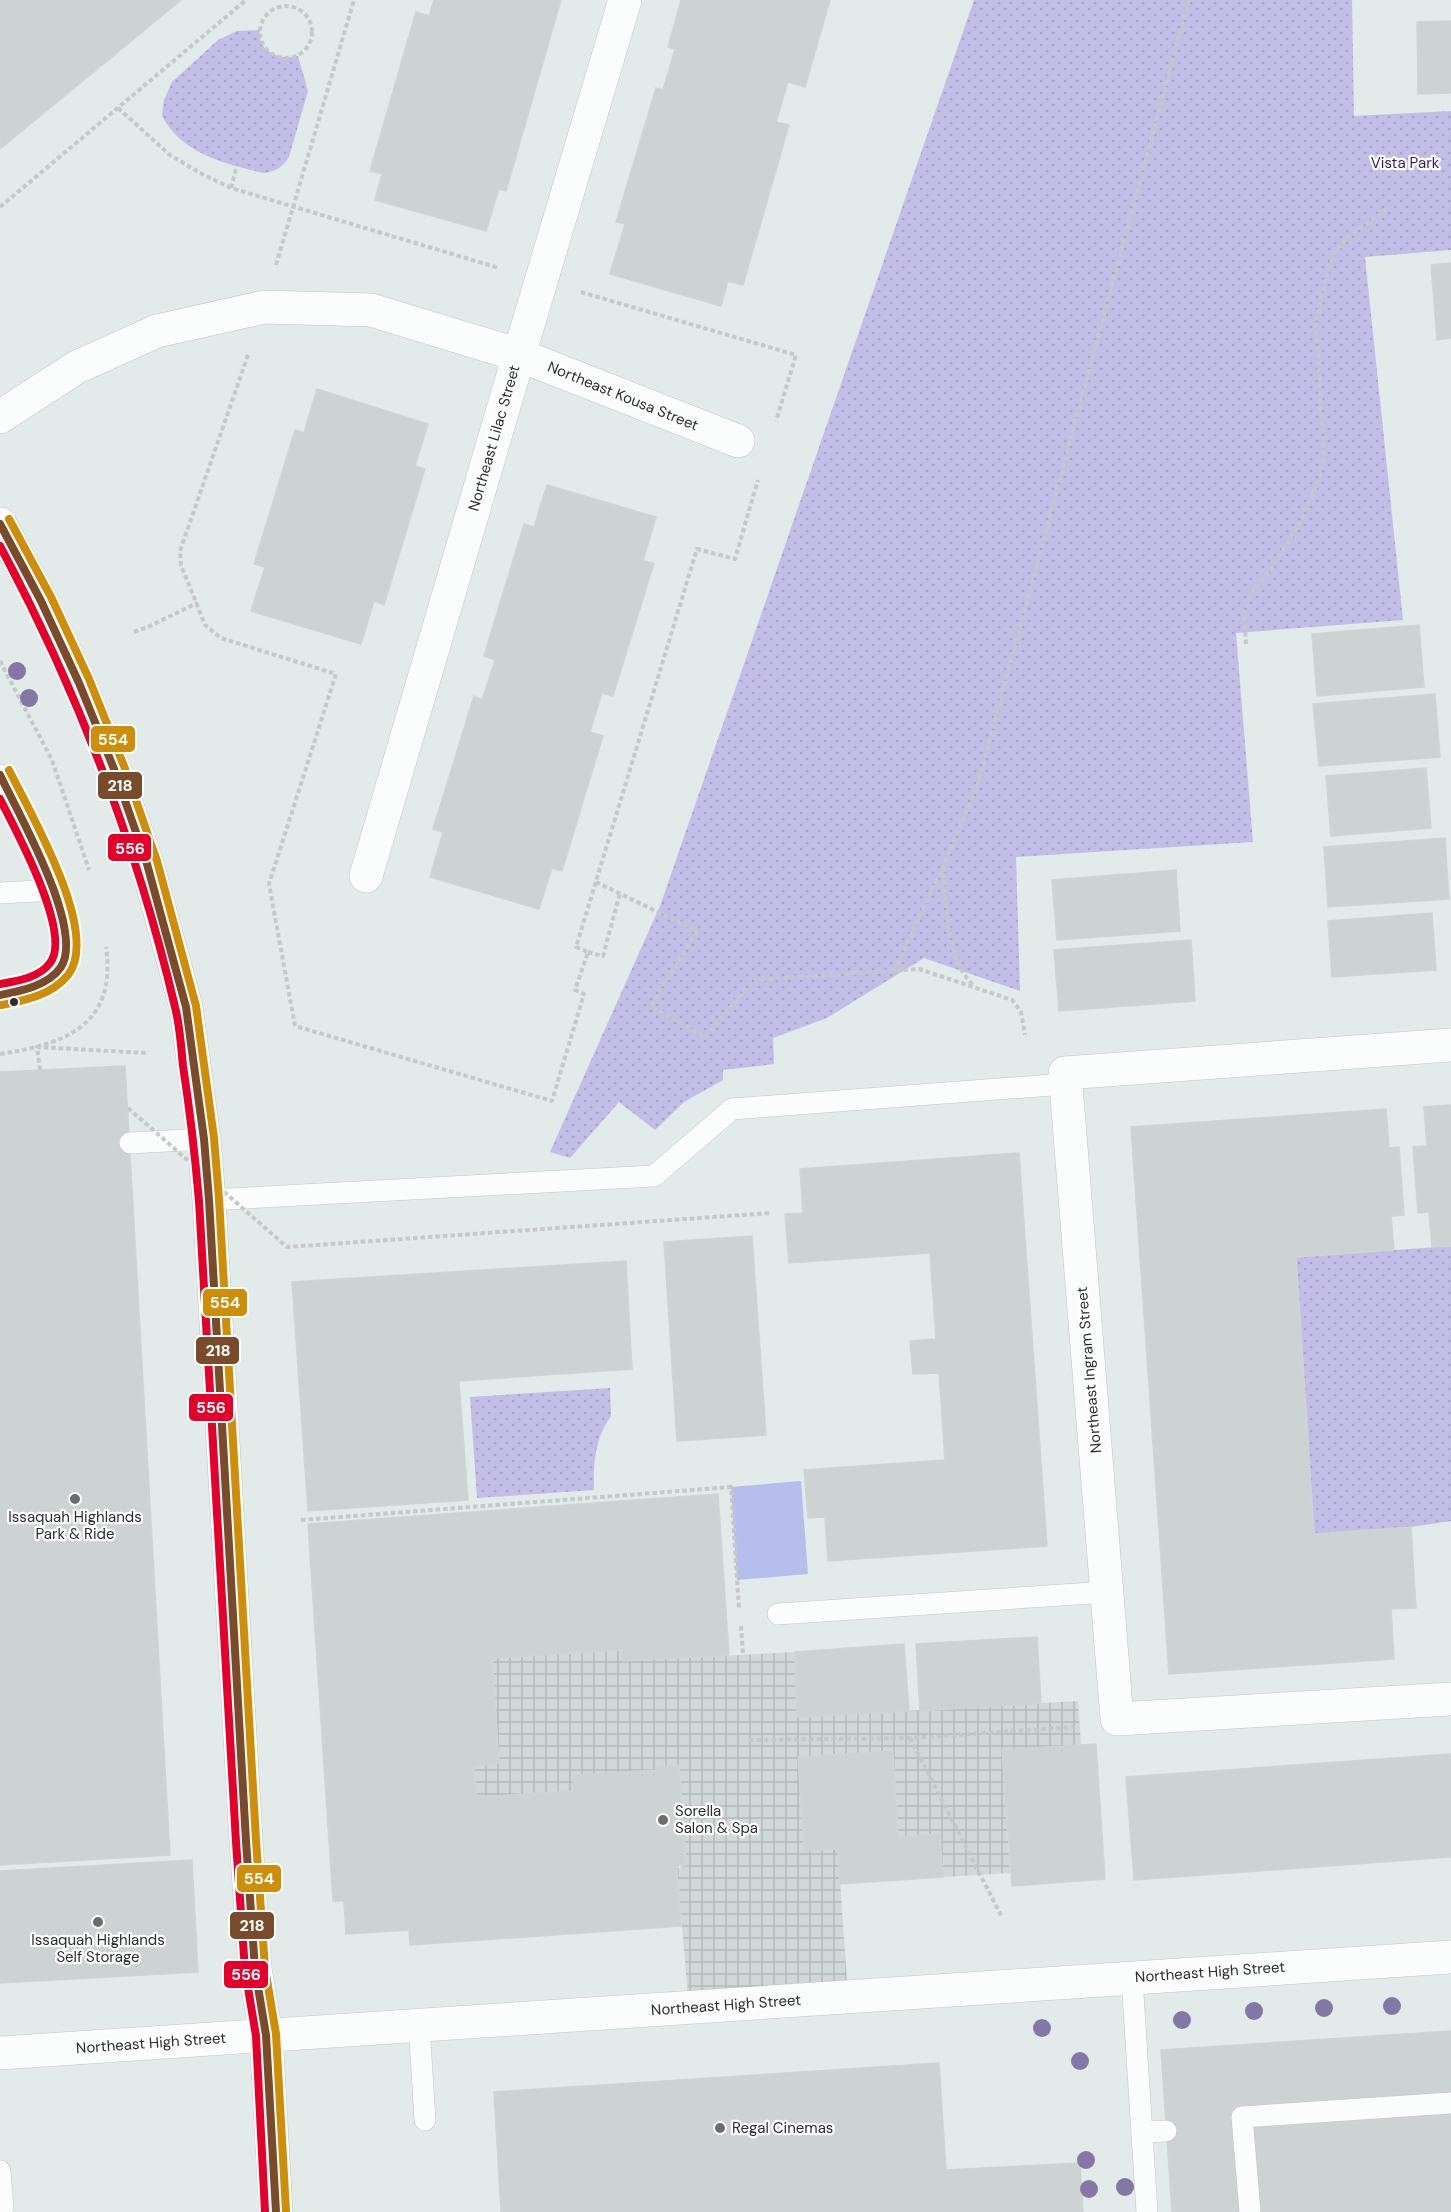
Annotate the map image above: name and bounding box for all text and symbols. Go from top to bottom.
park label: Vista Park [1371,153,1440,173]
street label: Northeast Kousa Street [545,357,701,435]
street label: Northeast Lilac Street [464,362,524,513]
line badge: 554 [90,725,136,753]
text: 554 [98,729,128,750]
line badge: 218 [97,771,143,800]
text: 218 [107,775,133,796]
line badge: 556 [107,833,152,862]
text: 556 [115,838,145,859]
unlabelled marker [8,996,20,1008]
street label: Northeast Ingram Street [1072,1286,1106,1454]
line badge: 554 [202,1288,248,1317]
text: 554 [210,1292,240,1313]
line badge: 218 [195,1336,240,1365]
text: 218 [205,1340,231,1361]
line badge: 556 [188,1393,234,1422]
text: 556 [196,1397,226,1418]
marker: Issaquah Highlands Park & Ride [68,1492,82,1506]
place label: Issaquah Highlands Park & Ride [8,1507,142,1544]
place label: Sorella Salon & Spa [675,1801,758,1838]
marker: Sorella Salon & Spa [656,1813,670,1827]
line badge: 554 [236,1864,282,1893]
text: 554 [244,1868,274,1889]
line badge: 218 [229,1911,275,1940]
marker: Issaquah Highlands Self Storage [91,1915,105,1929]
text: 218 [239,1915,265,1936]
place label: Issaquah Highlands Self Storage [31,1930,165,1967]
street label: Northeast High Street [1134,1957,1286,1987]
line badge: 556 [223,1960,269,1989]
text: 556 [231,1964,261,1985]
street label: Northeast High Street [650,1990,802,2020]
street label: Northeast High Street [75,2028,227,2058]
place label: Regal Cinemas [732,2118,833,2138]
marker: Regal Cinemas [713,2121,727,2135]

